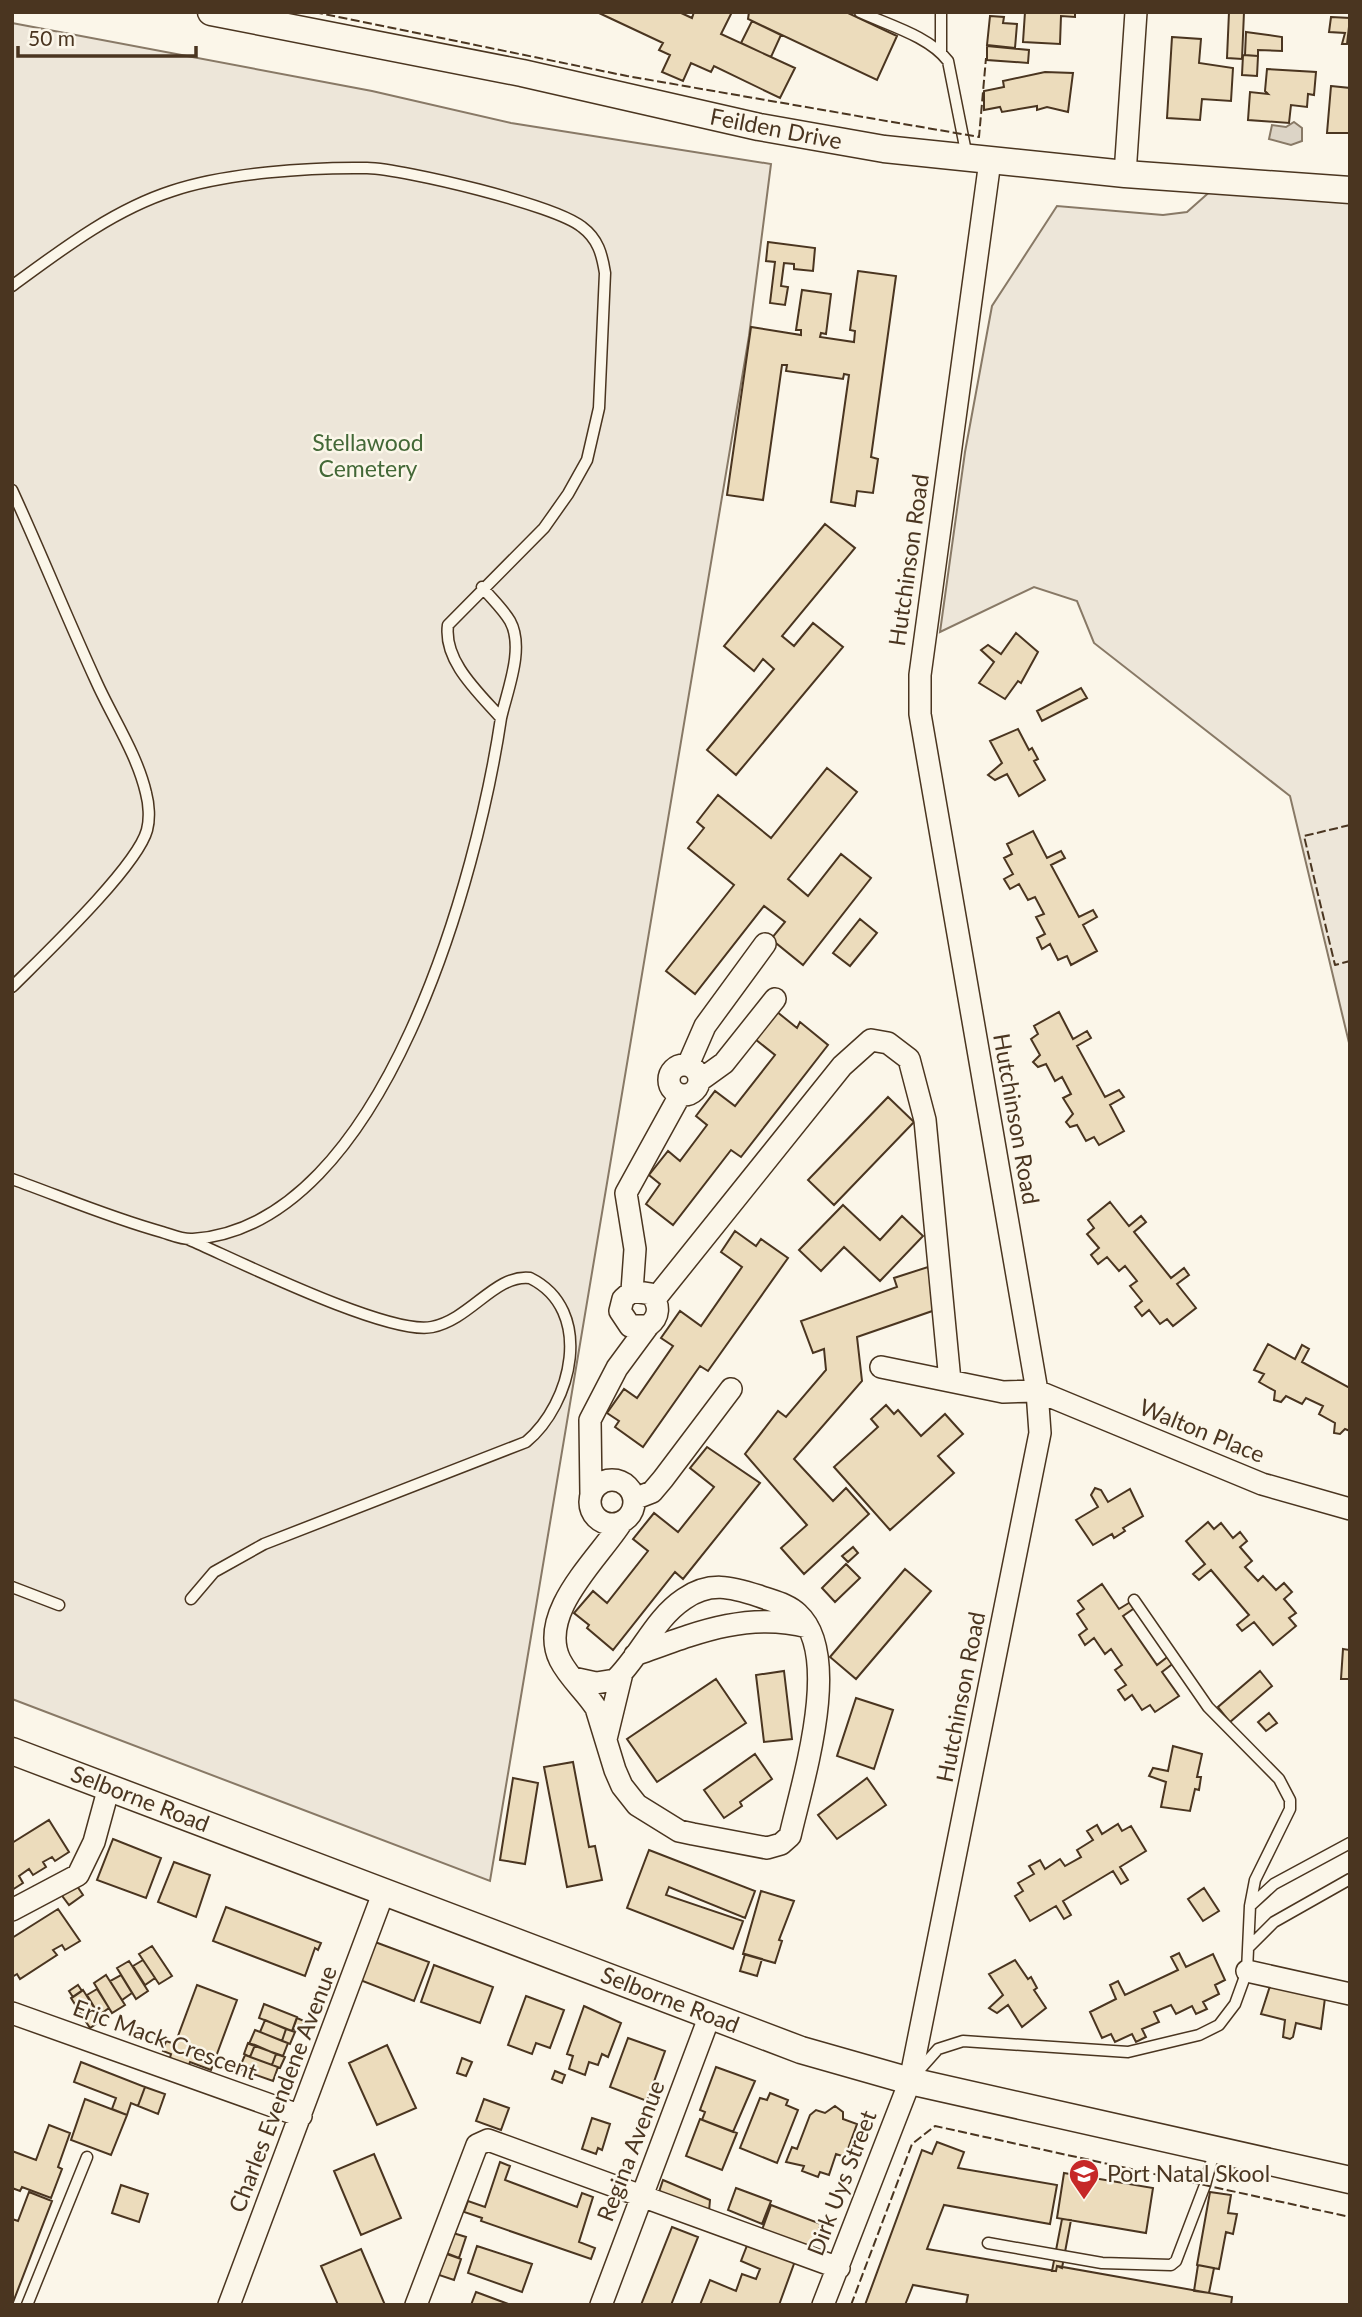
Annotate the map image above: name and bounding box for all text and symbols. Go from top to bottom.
scale bar [18,14,196,58]
text: 50 m [28,25,75,50]
street label: Feilden Drive [708,102,844,155]
park label: Stellawood Cemetery [312,428,424,482]
street label: Hutchinson Road [882,472,934,648]
street label: Hutchinson Road [988,1031,1046,1207]
street label: Walton Place [1136,1392,1269,1468]
street label: Hutchinson Road [930,1609,990,1785]
street label: Selborne Road [67,1759,214,1837]
street label: Selborne Road [597,1960,744,2038]
street label: Charles Evendene Avenue [222,1961,342,2216]
street label: Eric Mack Crescent [69,1993,262,2086]
street label: Regina Avenue [590,2076,670,2225]
street label: Dirk Uys Street [800,2105,882,2259]
school or university icon: Port Natal Skool [1067,2157,1101,2201]
place label: Port Natal Skool [1107,2159,1270,2187]

